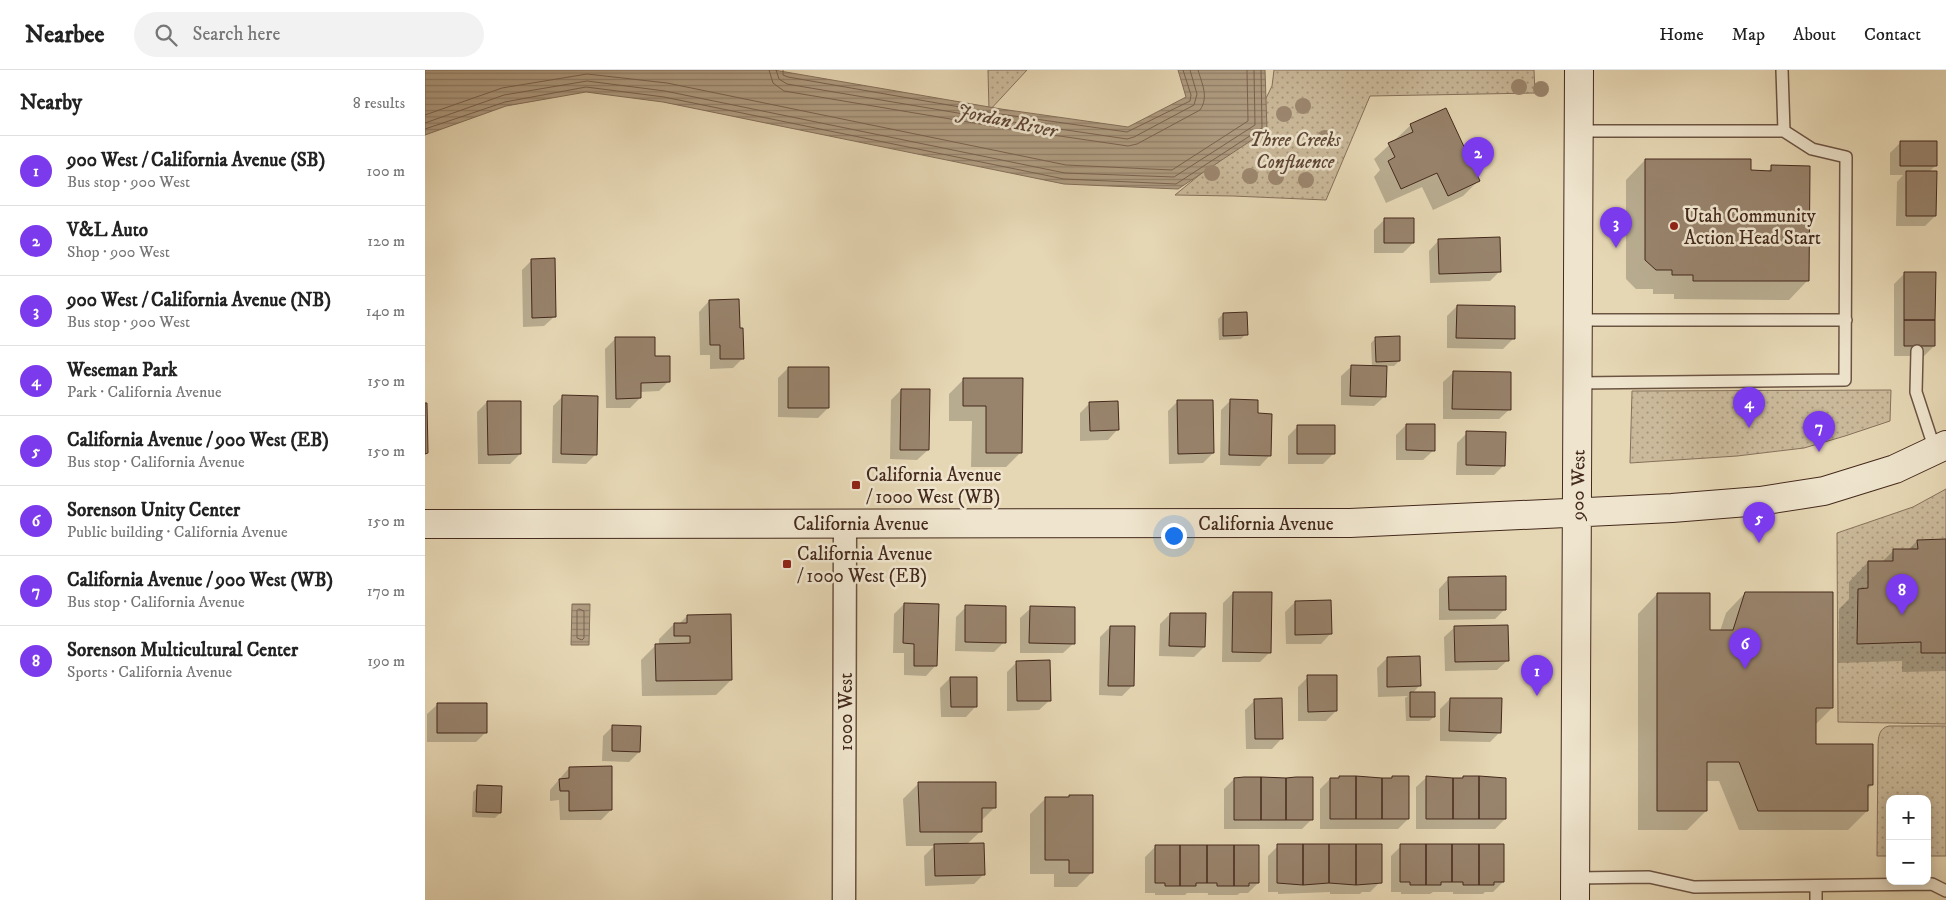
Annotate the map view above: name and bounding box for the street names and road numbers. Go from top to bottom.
street label: 900 West [1566,449,1591,522]
street label: California Avenue [793,513,929,536]
street label: California Avenue [1198,513,1334,536]
street label: 1000 West [835,673,858,751]

